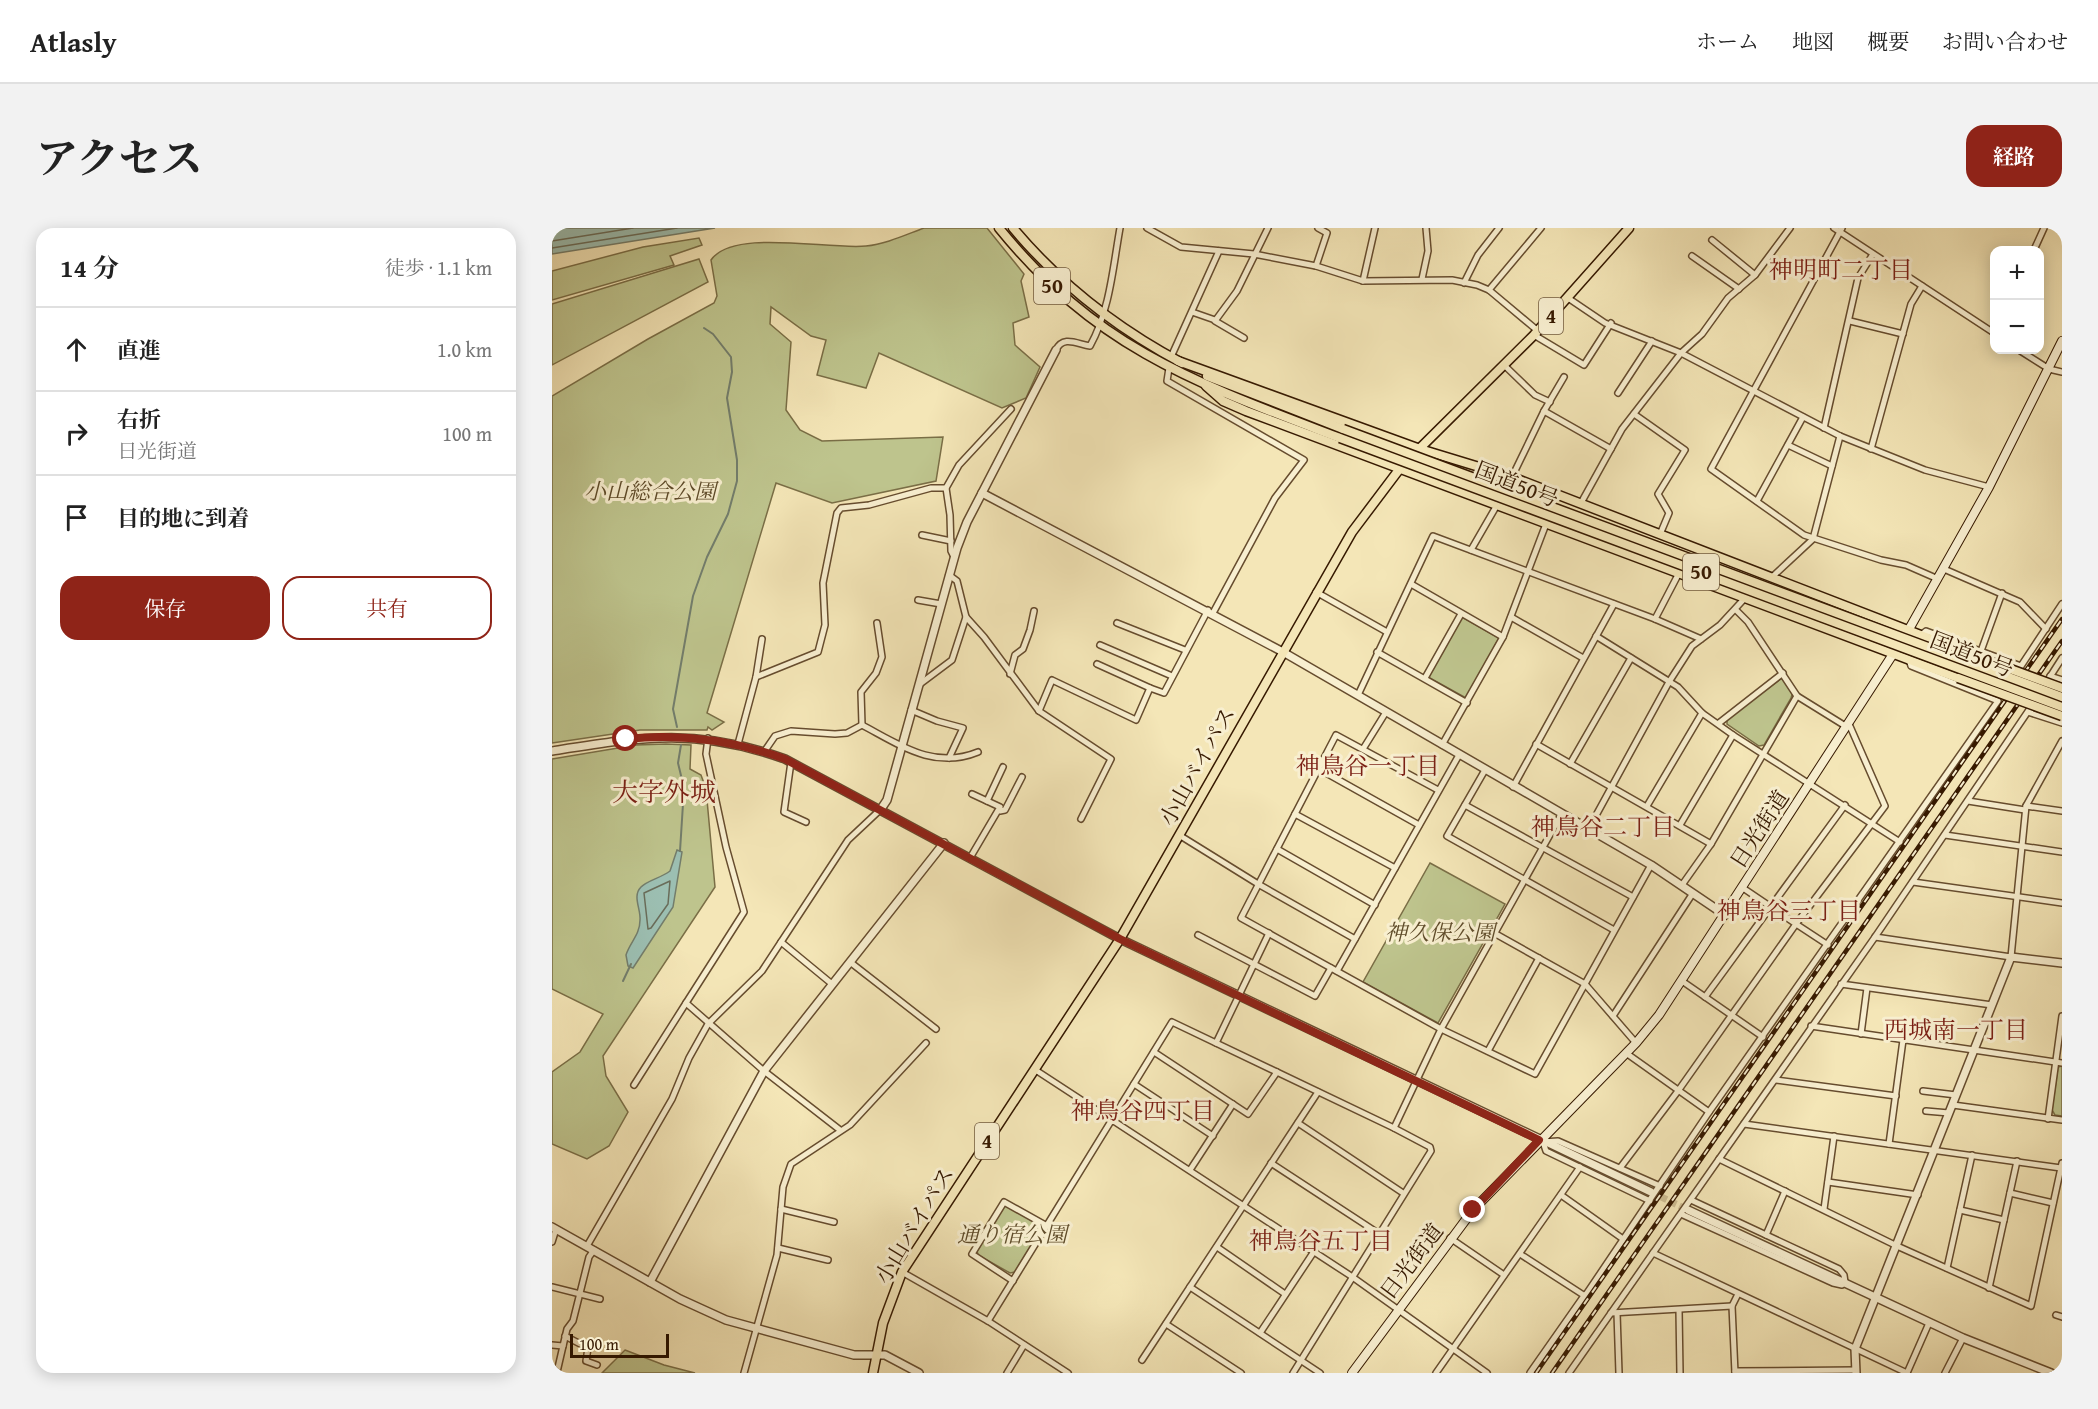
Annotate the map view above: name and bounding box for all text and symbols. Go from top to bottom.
text: Atlasly [30,21,117,62]
text: ホーム [1696,26,1759,57]
text: 地図 [1792,26,1834,57]
text: 概要 [1867,26,1909,57]
text: お問い合わせ [1942,26,2068,57]
button: 経路 [1966,125,2062,187]
text: アクセス [36,127,203,188]
map controls [1990,246,2044,354]
button: + [1990,246,2044,300]
text: 14 分 [60,248,119,287]
district label: 神明町二丁目 [1769,252,1913,287]
text: 徒歩 · 1.1 km [385,253,492,282]
road number: 50 [1034,268,1070,304]
road number: 4 [1539,298,1563,334]
button: − [1990,300,2044,354]
icon: ahead [60,333,93,366]
text: 直進 [117,334,161,366]
text: 1.0 km [437,335,492,364]
text: 右折 [117,403,161,435]
icon: right [60,417,93,450]
text: 100 m [442,419,492,448]
text: 日光街道 [117,436,197,465]
street label: 国道50号 [1471,453,1563,515]
park label: 小山総合公園 [584,475,719,507]
icon: arrive [60,501,93,534]
text: 目的地に到着 [117,502,249,534]
road number: 50 [1683,554,1719,590]
button: 保存 [60,576,270,640]
button: 共有 [282,576,492,640]
street label: 国道50号 [1926,623,2018,685]
street label: 小山バイパス [1151,701,1243,831]
route start [612,725,638,751]
district label: 神鳥谷一丁目 [1296,748,1440,783]
district label: 大字外城 [612,772,716,811]
street label: 日光街道 [1722,783,1796,875]
district label: 神鳥谷二丁目 [1531,809,1675,844]
district label: 神鳥谷三丁目 [1717,893,1861,928]
park label: 神久保公園 [1385,916,1498,948]
district label: 西城南一丁目 [1884,1012,2028,1047]
district label: 神鳥谷四丁目 [1071,1093,1215,1128]
road number: 4 [975,1123,999,1159]
street label: 小山バイパス [866,1160,962,1290]
route end [1459,1196,1485,1222]
street label: 日光街道 [1372,1216,1450,1306]
park label: 通り宿公園 [957,1218,1070,1250]
district label: 神鳥谷五丁目 [1249,1223,1393,1258]
scale bar [570,1331,669,1358]
text: 100 m [579,1332,619,1356]

